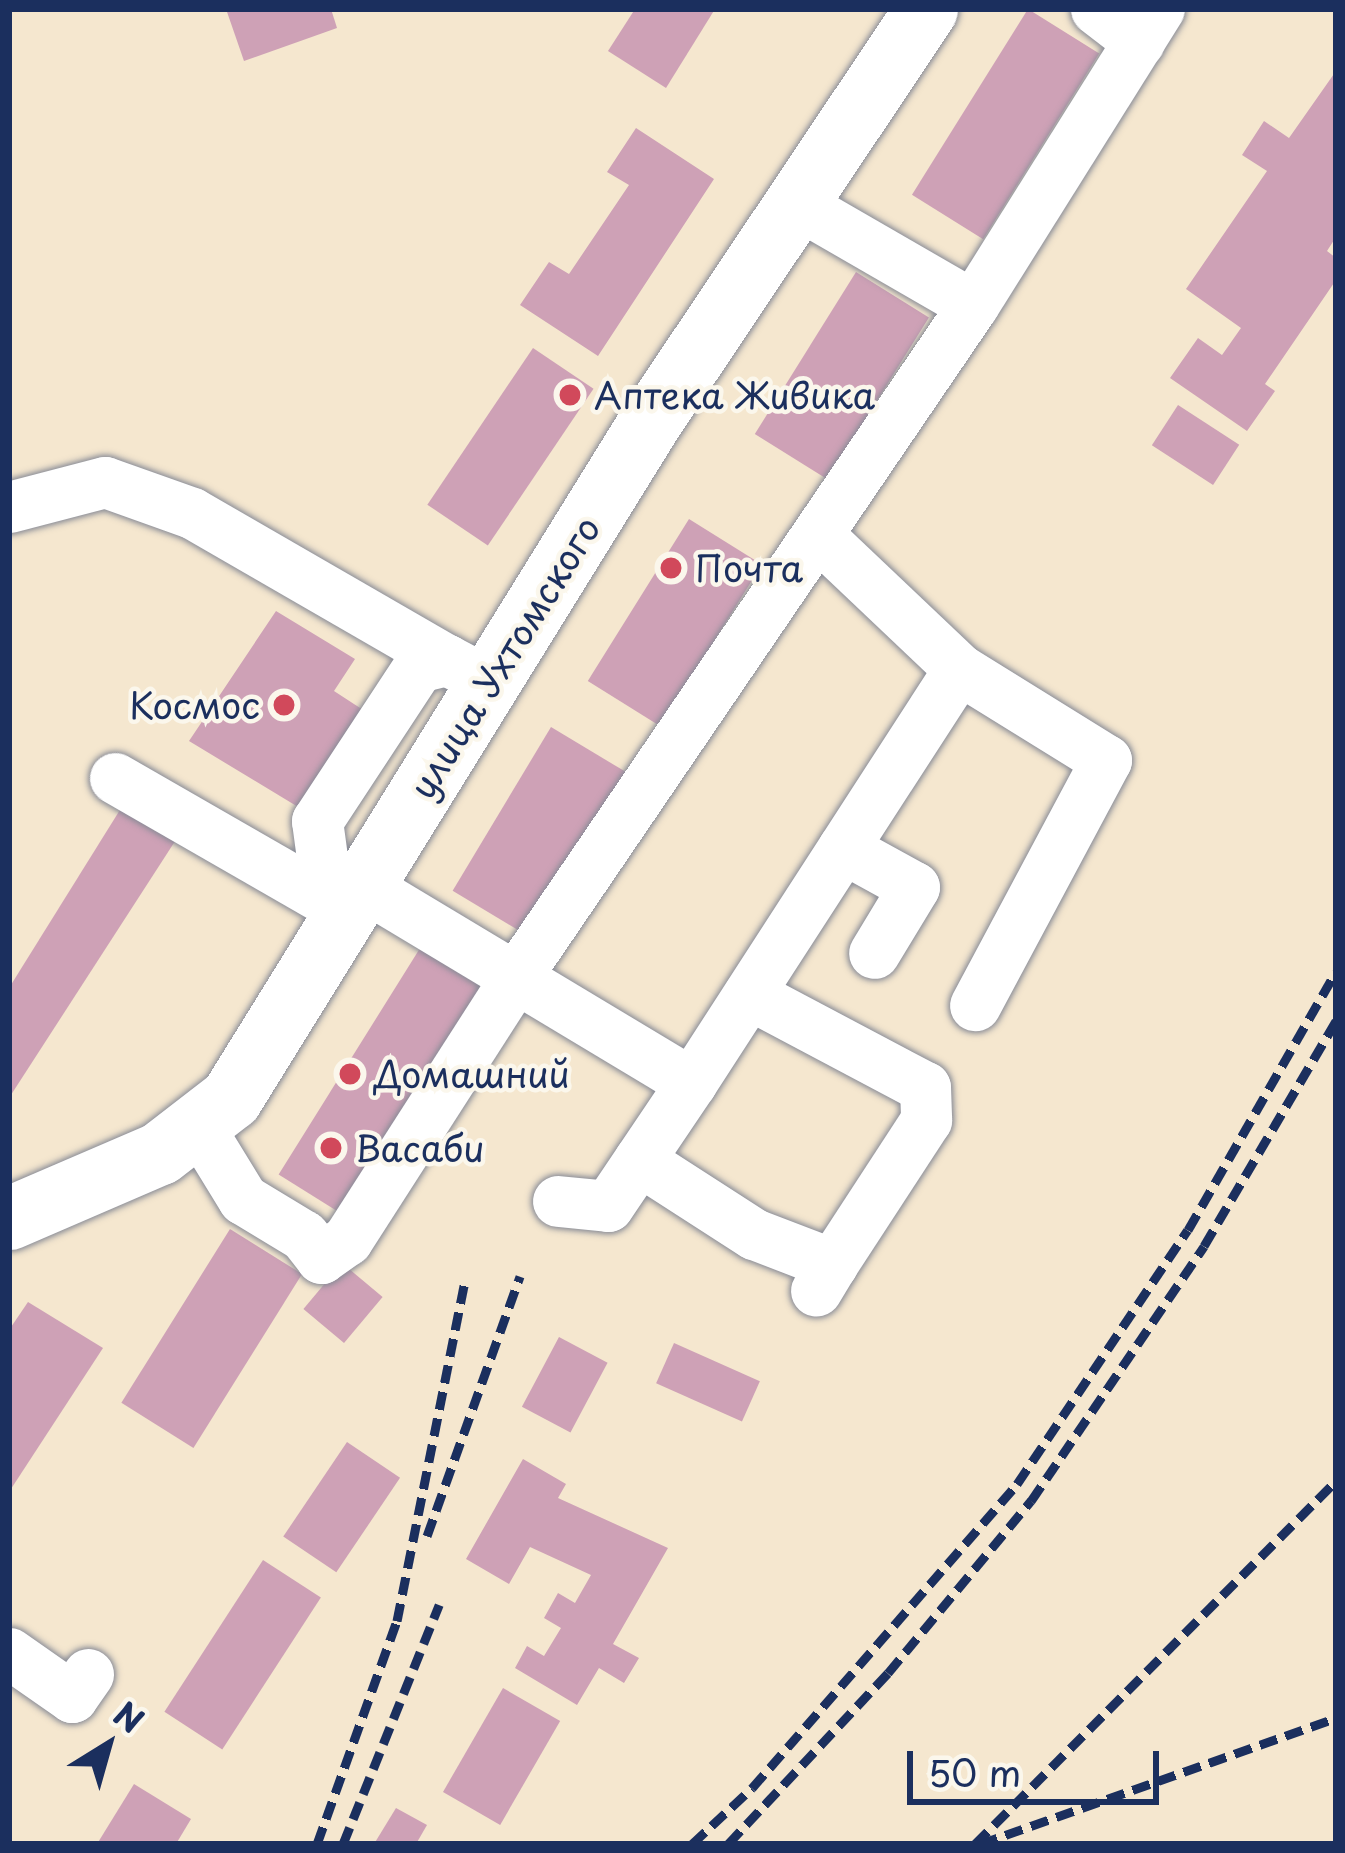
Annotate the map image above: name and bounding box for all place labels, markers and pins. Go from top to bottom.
place label: Аптека Живика [594,373,876,417]
marker: Аптека Живика [557,382,583,408]
place label: Почта [695,546,803,590]
marker: Почта [658,555,684,581]
place label: Космос [129,683,260,727]
marker: Космос [271,692,297,718]
place label: Домашний [374,1052,570,1096]
marker: Домашний [337,1061,363,1087]
place label: Васаби [355,1126,485,1170]
marker: Васаби [318,1135,344,1161]

